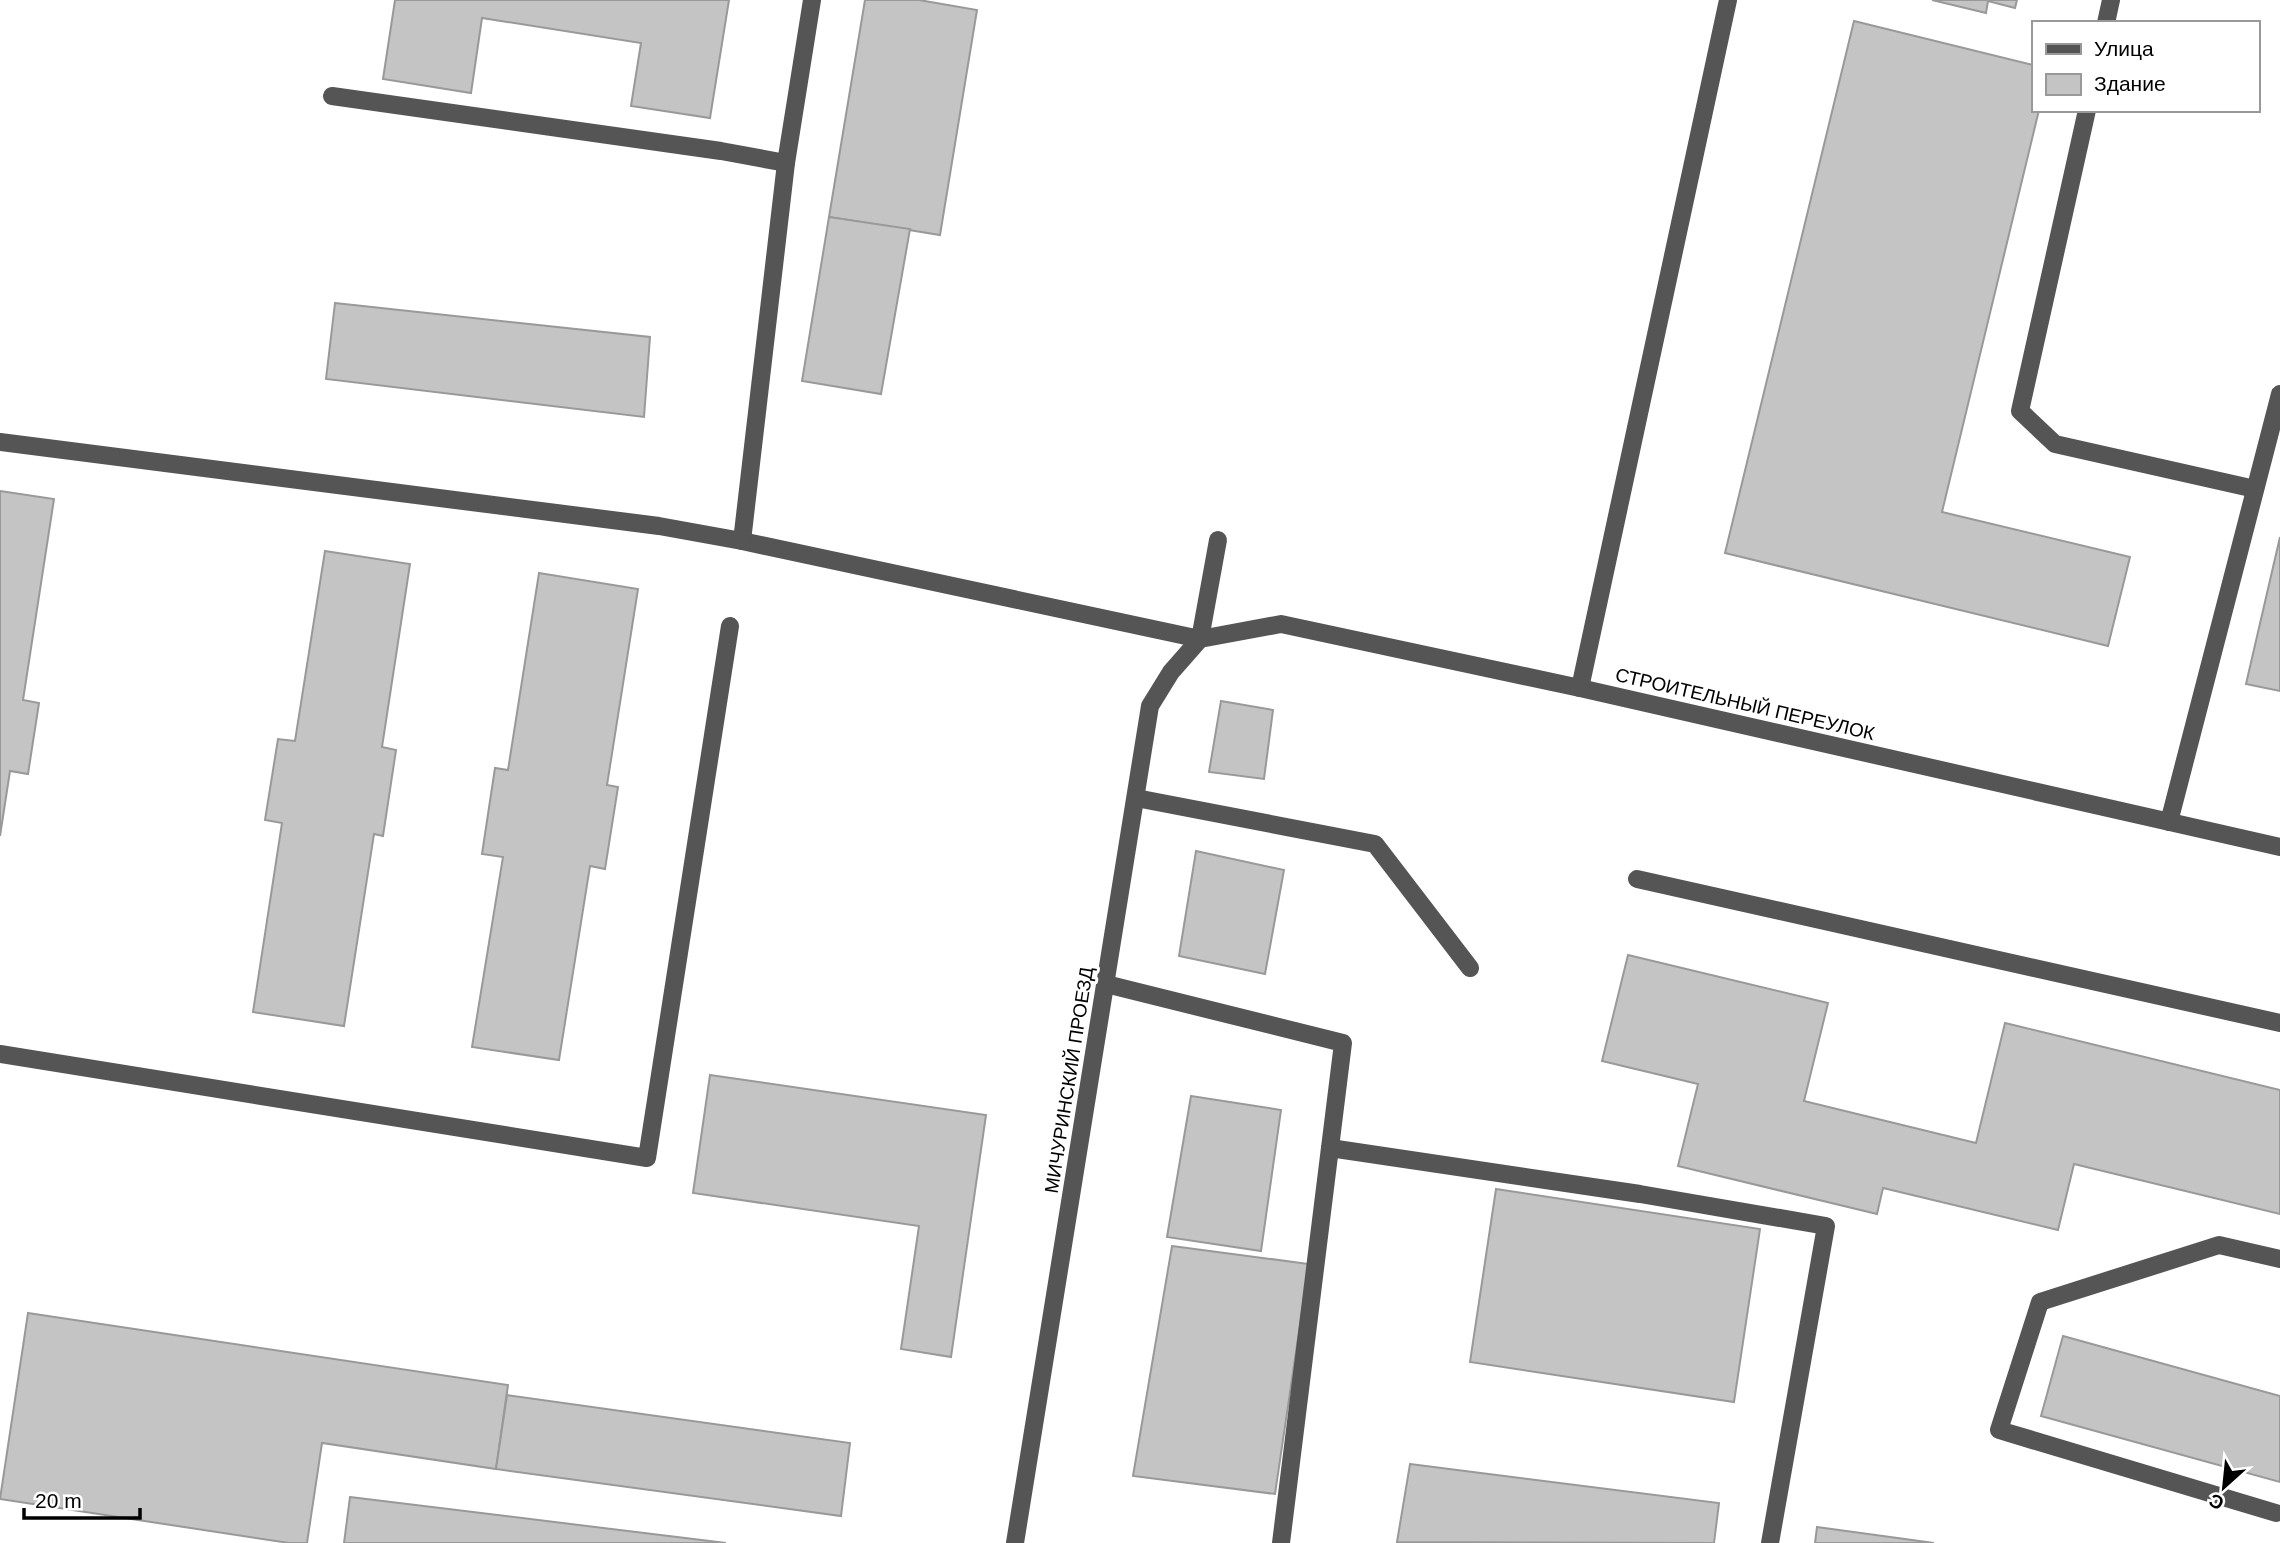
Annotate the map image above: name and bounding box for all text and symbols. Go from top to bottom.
legend [2032,21,2259,112]
text: Улица [2094,37,2154,60]
text: Здание [2094,72,2166,95]
street label: СТРОИТЕЛЬНЫЙ ПЕРЕУЛОК [1613,664,1877,744]
street label: МИЧУРИНСКИЙ ПРОЕЗД [1041,965,1097,1195]
north arrow [2189,1452,2259,1522]
scale bar [24,1476,140,1520]
text: 20 m [35,1489,82,1512]
text: С [2205,1489,2227,1514]

